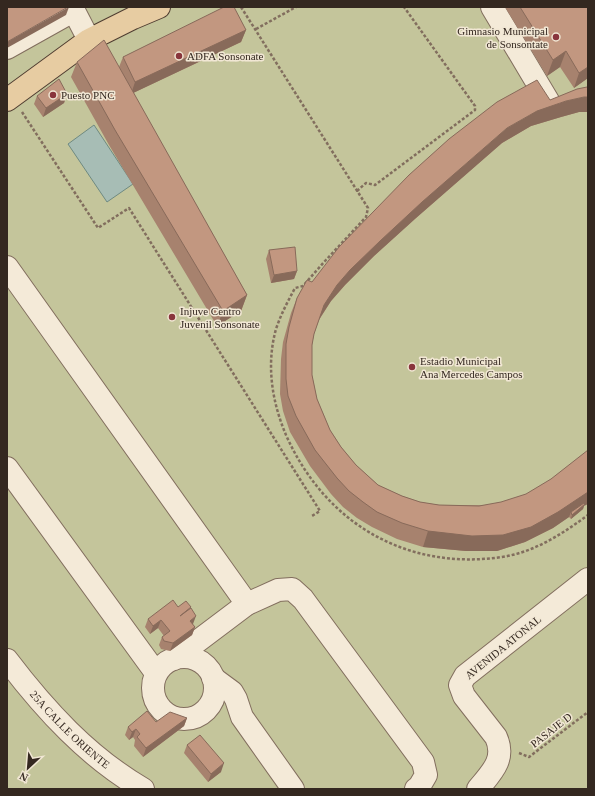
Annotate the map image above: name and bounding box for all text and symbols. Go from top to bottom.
place label: Gimnasio Municipal de Sonsontate [457,25,548,50]
marker: Gimnasio Municipal de Sonsontate [551,32,561,42]
place label: ADFA Sonsonate [187,50,264,62]
marker: ADFA Sonsonate [174,51,184,61]
place label: Puesto PNC [61,89,115,101]
marker: Puesto PNC [48,90,58,100]
place label: Injuve Centro Juvenil Sonsonate [180,305,260,330]
marker: Injuve Centro Juvenil Sonsonate [167,312,177,322]
place label: Estadio Municipal Ana Mercedes Campos [420,355,523,380]
marker: Estadio Municipal Ana Mercedes Campos [407,362,417,372]
street label: AVENIDA ATONAL [463,613,544,681]
street label: 25A CALLE ORIENTE [28,688,112,771]
street label: PASAJE D [528,710,574,750]
north arrow [8,748,48,788]
text: N [17,770,30,784]

